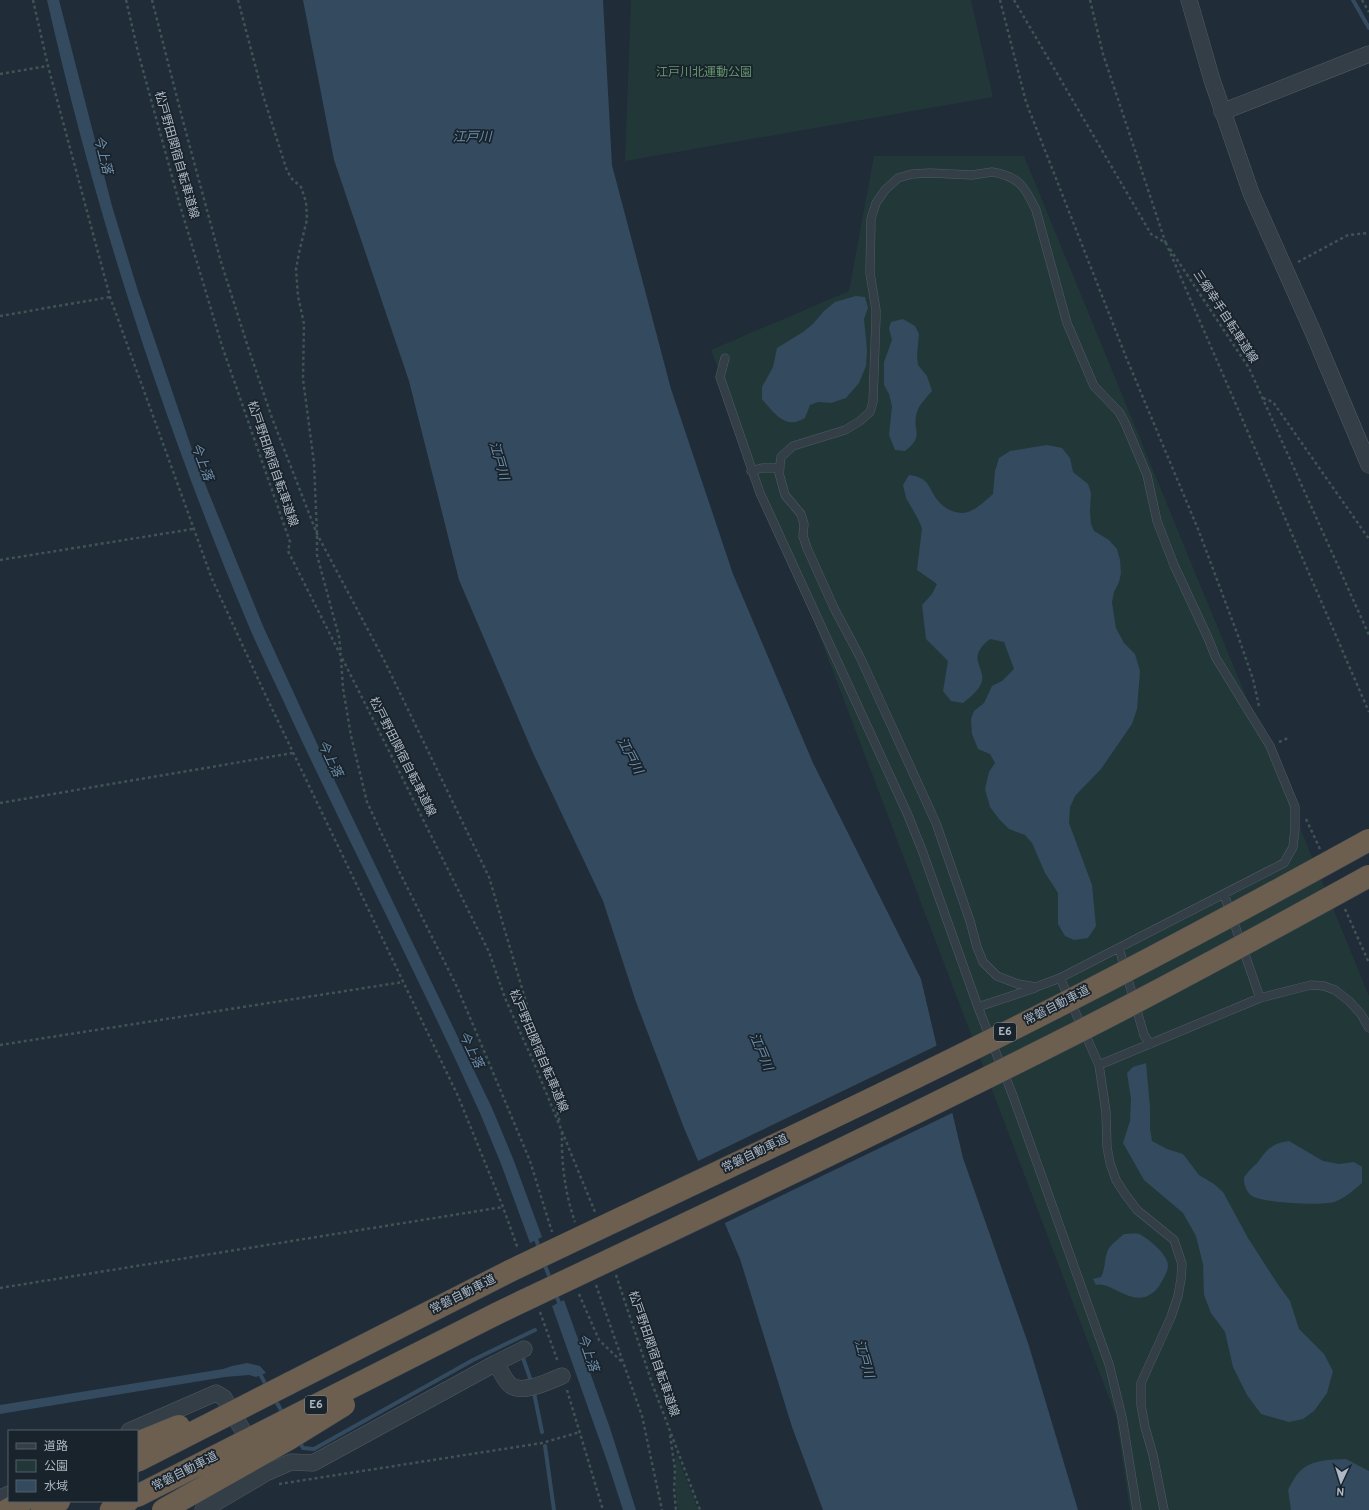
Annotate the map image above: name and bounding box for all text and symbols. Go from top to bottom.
park label: 江戸川北運動公園 [656,65,752,81]
street label: 松戸野田関宿自転車道線 [150,89,202,221]
water label: 江戸川 [452,130,493,146]
water label: 今上落 [90,134,115,178]
street label: 三郷幸手自転車道線 [1189,267,1261,367]
street label: 松戸野田関宿自転車道線 [243,399,301,529]
water label: 江戸川 [485,440,512,484]
water label: 今上落 [187,441,216,485]
street label: 松戸野田関宿自転車道線 [365,695,439,819]
water label: 江戸川 [613,735,646,779]
water label: 今上落 [313,738,346,782]
street label: 常磐自動車道 [1021,983,1093,1029]
street label: 松戸野田関宿自転車道線 [505,987,571,1115]
road number: E6 [994,1023,1016,1041]
water label: 今上落 [454,1029,487,1073]
water label: 江戸川 [745,1031,776,1075]
street label: 常磐自動車道 [719,1131,791,1177]
street label: 常磐自動車道 [427,1272,499,1318]
street label: 松戸野田関宿自転車道線 [624,1289,682,1419]
water label: 今上落 [573,1332,602,1376]
water label: 江戸川 [850,1338,877,1382]
road number: E6 [305,1396,327,1414]
legend [8,1430,138,1502]
text: 道路 [44,1439,68,1455]
street label: 常磐自動車道 [149,1449,221,1495]
text: 公園 [44,1459,68,1475]
north arrow [1321,1462,1361,1502]
text: 水域 [44,1479,68,1495]
text: N [1336,1484,1345,1498]

